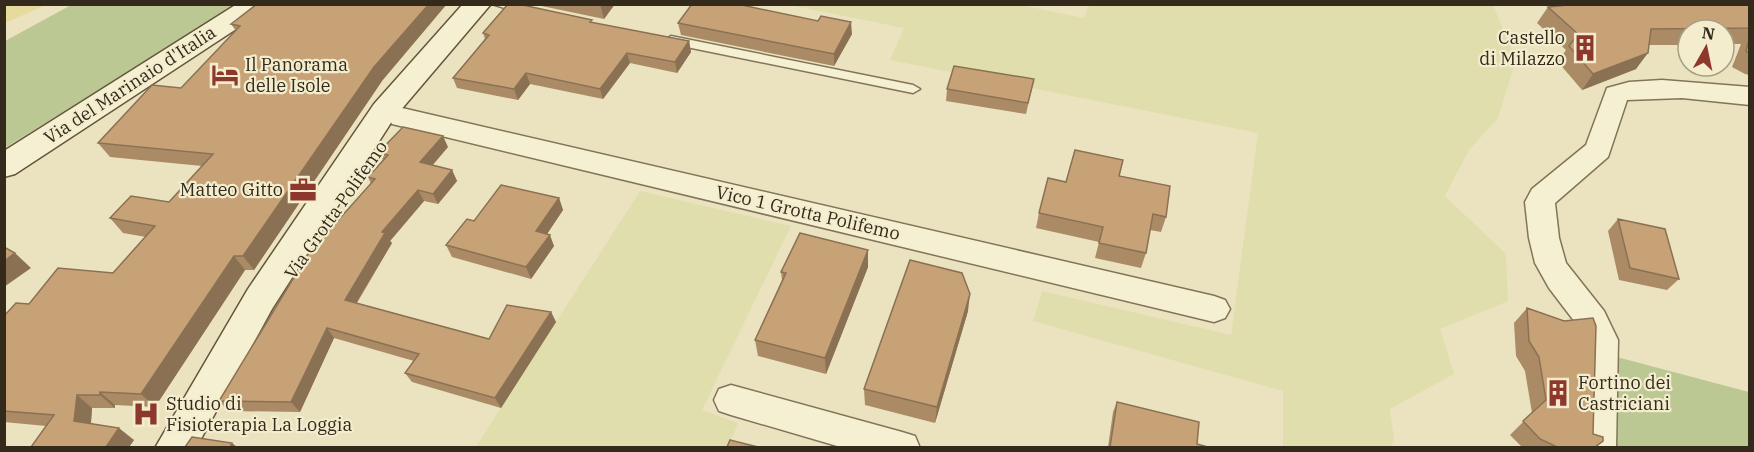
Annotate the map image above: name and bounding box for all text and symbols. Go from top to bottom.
north arrow [1676,18,1736,78]
street label: Via del Marinaio d'Italia [39,20,220,149]
text: N [1701,22,1716,44]
place label: Castello di Milazzo [1479,26,1565,70]
building icon: Castello di Milazzo [1570,33,1600,63]
place label: Il Panorama delle Isole [245,53,348,97]
hotel icon: Il Panorama delle Isole [210,60,240,90]
street label: Via Grotta Polifemo [279,136,392,283]
office icon: Matteo Gitto [288,175,318,205]
place label: Matteo Gitto [180,178,283,201]
street label: Vico 1 Grotta Polifemo [714,180,903,245]
place label: Fortino dei Castriciani [1578,371,1671,415]
building icon: Fortino dei Castriciani [1543,378,1573,408]
place label: Studio di Fisioterapia La Loggia [166,392,352,436]
hospital icon: Studio di Fisioterapia La Loggia [131,399,161,429]

